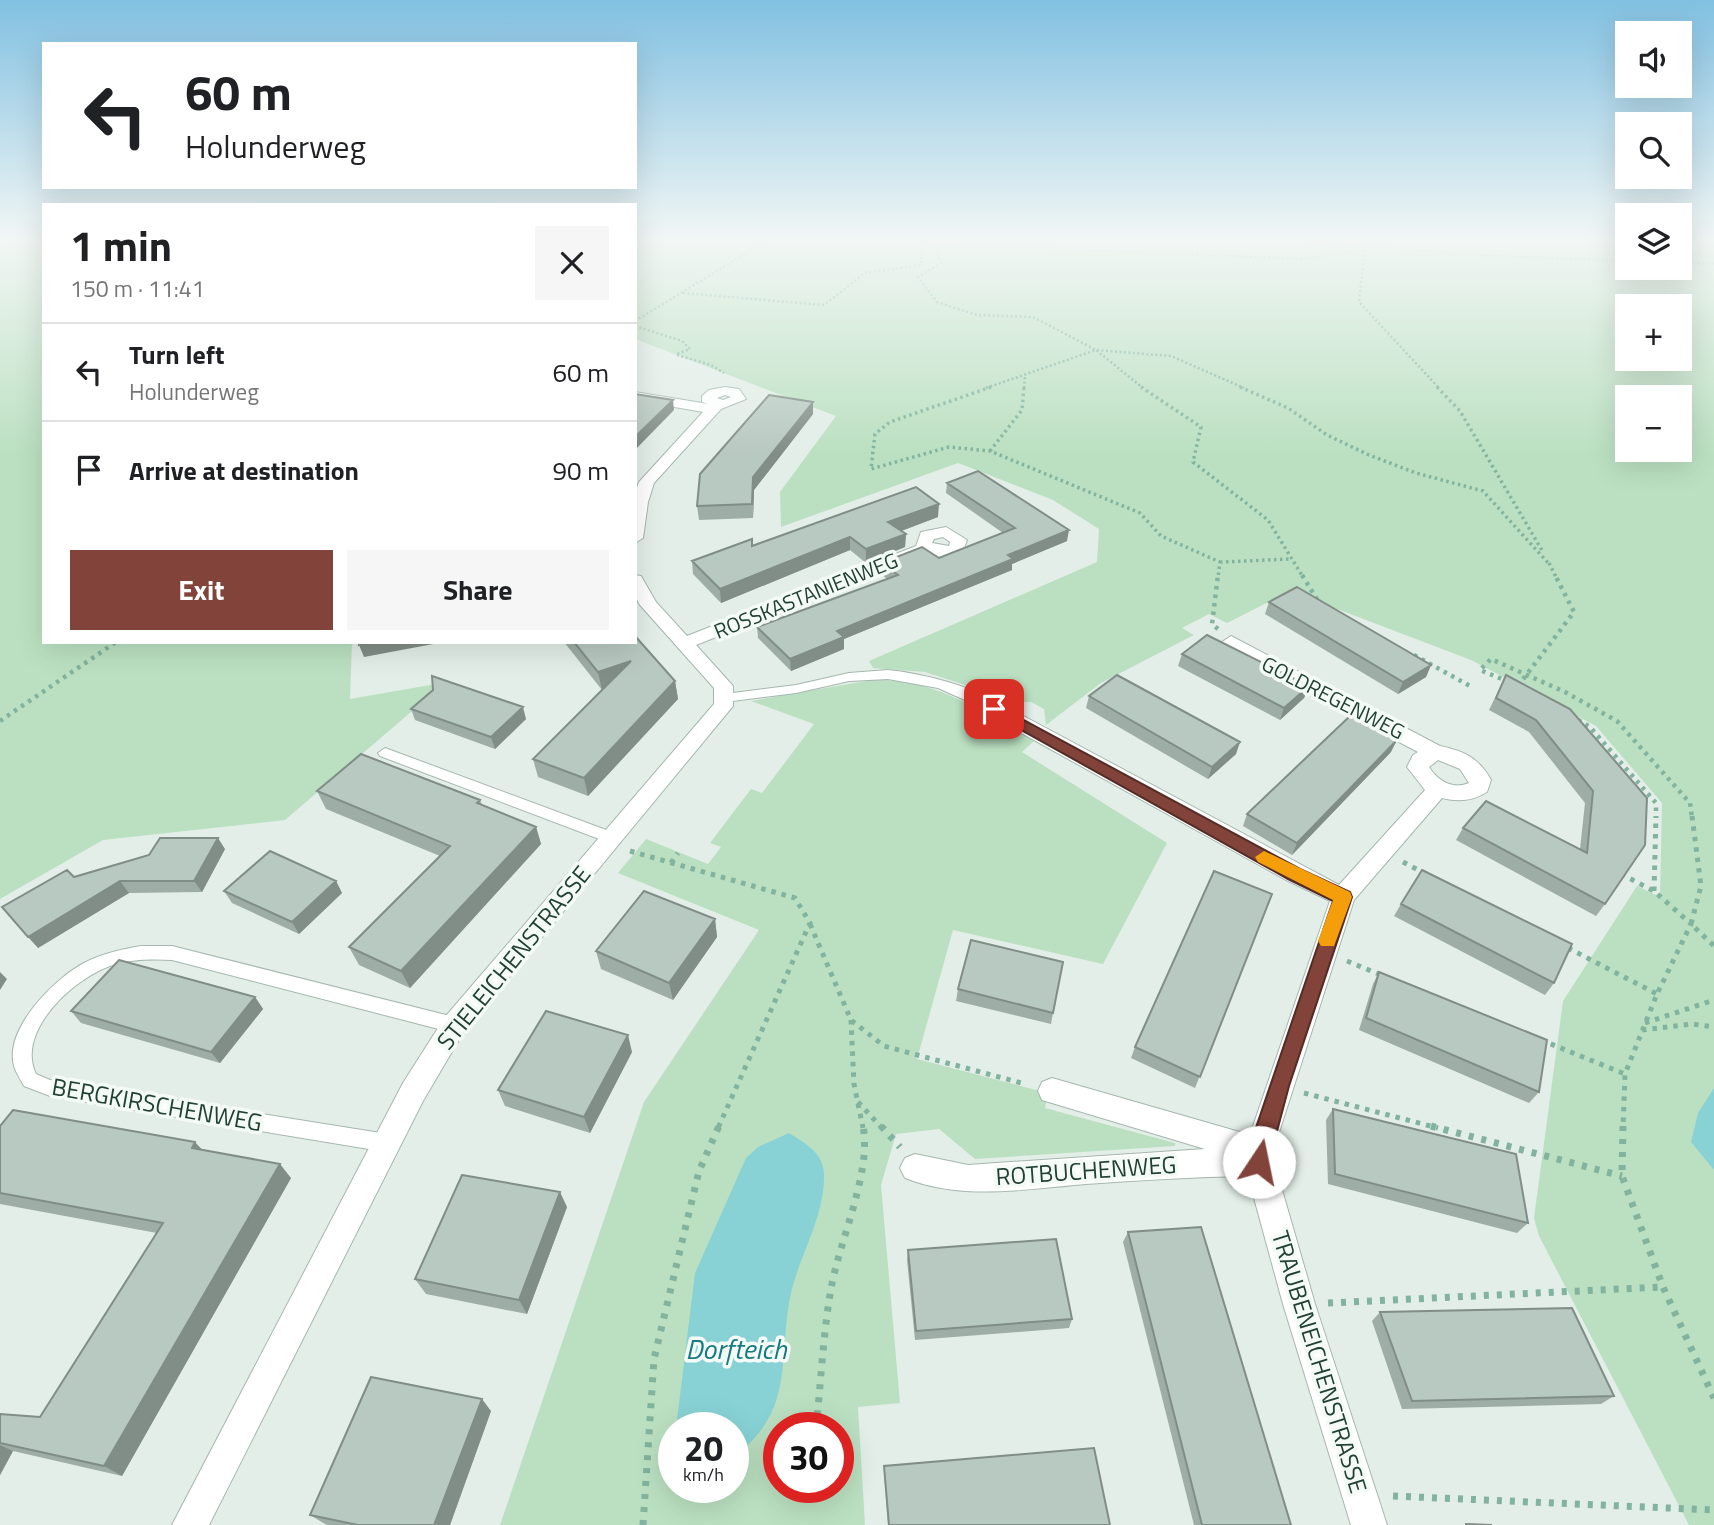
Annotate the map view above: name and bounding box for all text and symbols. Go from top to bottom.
map controls [1615,21,1692,462]
button: sound [1615,21,1692,98]
text: 60 m [185,54,292,129]
icon: left [70,70,161,161]
button: search [1615,112,1692,189]
text: Holunderweg [185,122,366,170]
button: layers [1615,203,1692,280]
text: 1 min [70,213,172,277]
button: close [535,226,609,300]
text: 150 m · 11:41 [70,271,205,306]
button: + [1615,294,1692,371]
text: Turn left [129,335,224,374]
icon: left [70,353,108,391]
text: 60 m [552,353,609,392]
text: Holunderweg [129,374,259,409]
button: − [1615,385,1692,462]
icon: arrive [70,451,108,489]
text: Arrive at destination [129,451,359,490]
text: 90 m [552,451,609,490]
street label: ROSSKASTANIENWEG [709,544,902,647]
button: Exit [70,550,333,630]
button: Share [347,550,609,630]
street label: GOLDREGENWEG [1256,647,1410,747]
pin [964,679,1024,739]
icon: arrive [975,690,1013,728]
street label: STIELEICHENSTRASSE [428,857,599,1057]
street label: BERGKIRSCHENWEG [49,1068,265,1140]
position arrow [1222,1125,1296,1199]
street label: ROTBUCHENWEG [994,1146,1177,1194]
street label: TRAUBENEICHENSTRASSE [1263,1226,1377,1497]
water label: Dorfteich [685,1327,788,1370]
speed limit sign: 30 [763,1412,854,1503]
text: 20 [684,1421,723,1475]
text: km/h [683,1461,724,1488]

